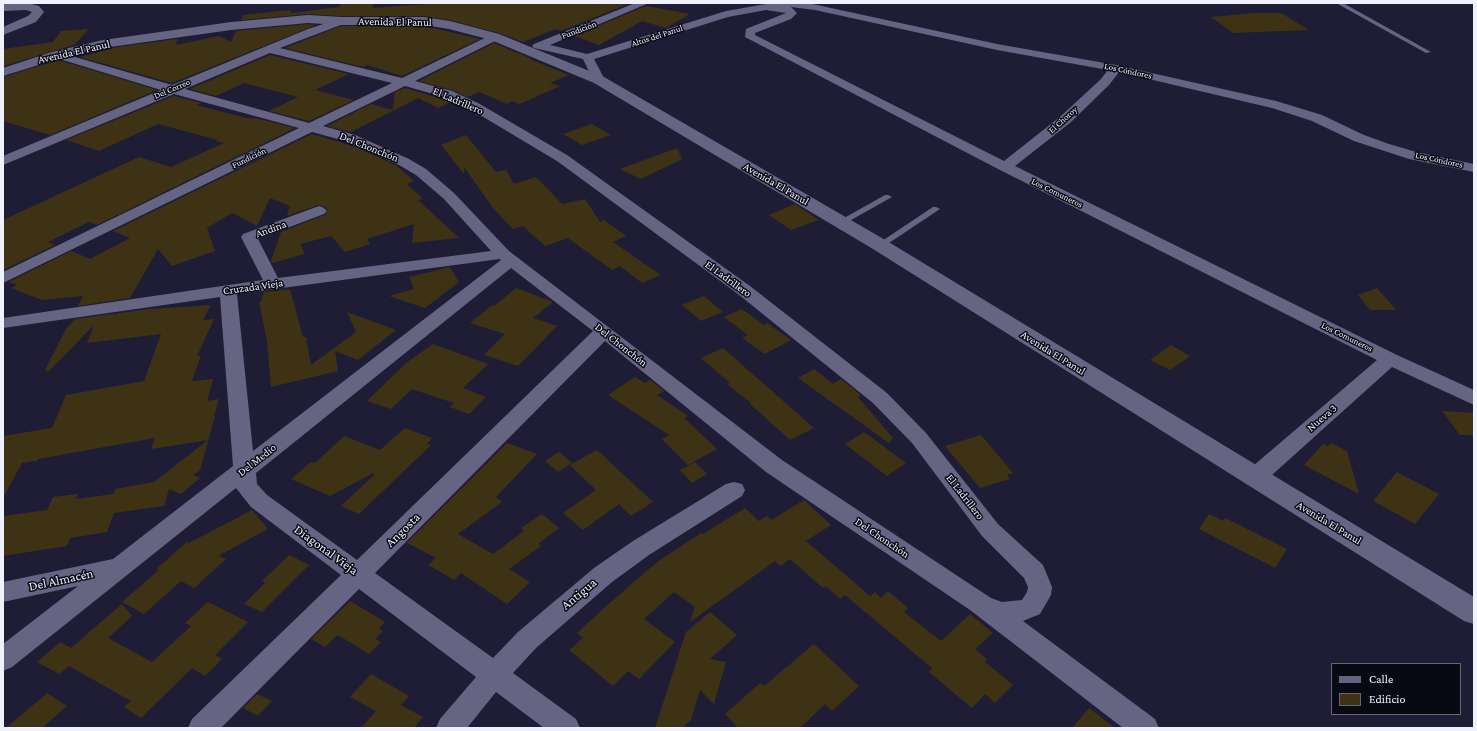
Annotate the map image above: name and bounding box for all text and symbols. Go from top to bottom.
street label: Avenida El Panul [358,15,432,29]
street label: Fundición [560,18,598,42]
street label: Altos del Panul [630,23,684,49]
street label: Avenida El Panul [37,37,111,67]
street label: Los Cóndores [1103,61,1153,81]
street label: Del Correo [152,77,192,101]
street label: El Ladrillero [431,84,485,118]
street label: El Choroy [1046,104,1080,136]
street label: Del Chonchón [337,129,401,165]
street label: Fundición [230,145,268,171]
street label: Los Cóndores [1414,150,1464,170]
street label: Avenida El Panul [741,160,811,208]
street label: Los Comuneros [1030,176,1084,210]
street label: Andina [254,217,288,241]
street label: El Ladrillero [702,258,754,300]
street label: Cruzada Vieja [222,276,284,298]
street label: Los Comuneros [1320,320,1374,354]
street label: Del Chonchón [592,321,650,369]
street label: Avenida El Panul [1018,328,1088,378]
street label: Nueva 3 [1304,401,1340,435]
street label: Del Medio [235,441,279,479]
street label: El Ladrillero [943,472,987,522]
street label: Avenida El Panul [1294,498,1364,548]
street label: Angosta [382,509,424,551]
street label: Del Chonchón [852,515,912,561]
street label: Diagonal Vieja [291,522,361,578]
street label: Del Almacén [27,566,95,594]
street label: Antigua [558,575,600,613]
legend [1331,663,1461,715]
text: Calle [1369,672,1393,686]
text: Edificio [1369,692,1405,706]

